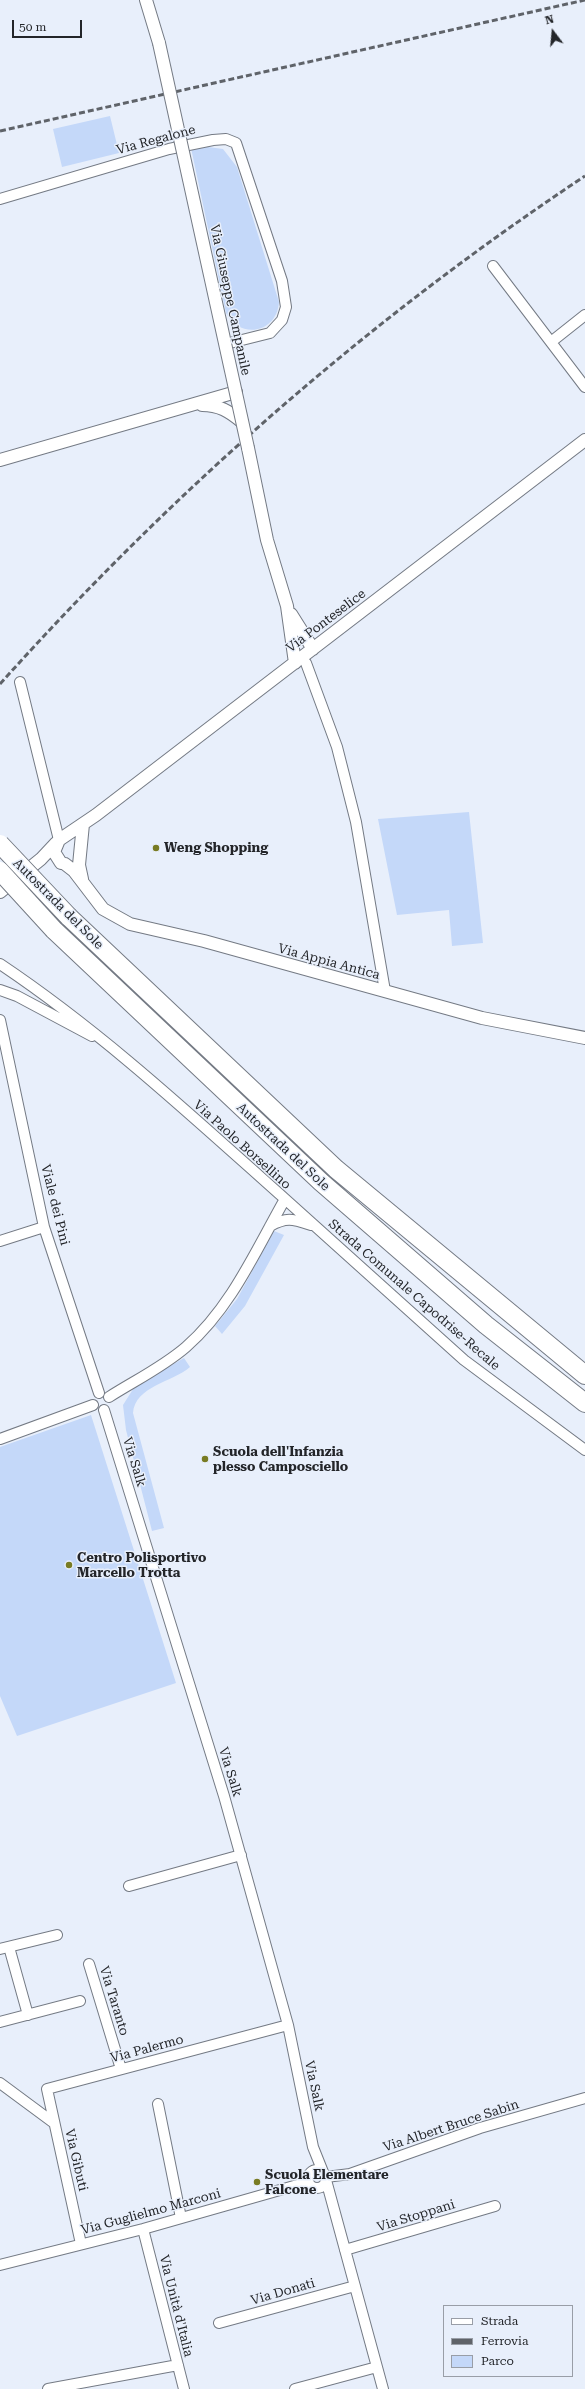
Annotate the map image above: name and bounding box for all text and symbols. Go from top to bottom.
scale bar [14,12,84,38]
north arrow [533,12,573,52]
text: N [544,13,555,27]
text: 50 m [19,20,46,34]
street label: Via Regalone [115,122,197,158]
street label: Via Giuseppe Campanile [206,223,254,377]
street label: Via Ponteselice [283,586,369,656]
place label: Weng Shopping [164,840,268,856]
marker: Weng Shopping [151,843,161,853]
street label: Autostrada del Sole [9,855,107,953]
street label: Via Appia Antica [276,941,382,983]
street label: Via Paolo Borsellino [190,1097,294,1193]
street label: Autostrada del Sole [233,1100,333,1194]
street label: Viale dei Pini [37,1163,73,1247]
street label: Strada Comunale Capodrise-Recale [325,1216,503,1374]
street label: Via Salk [119,1435,149,1489]
place label: Scuola dell'Infanzia plesso Camposciello [213,1444,348,1475]
marker: Scuola dell'Infanzia plesso Camposciello [200,1454,210,1464]
place label: Centro Polisportivo Marcello Trotta [77,1550,206,1581]
marker: Centro Polisportivo Marcello Trotta [64,1560,74,1570]
street label: Via Salk [215,1745,245,1799]
street label: Via Taranto [96,1964,132,2038]
street label: Via Palermo [109,2032,185,2066]
street label: Via Salk [301,2059,327,2113]
street label: Via Albert Bruce Sabin [381,2097,521,2155]
street label: Via Gibuti [61,2127,91,2193]
place label: Scuola Elementare Falcone [265,2167,389,2198]
marker: Scuola Elementare Falcone [252,2177,262,2187]
street label: Via Guglielmo Marconi [79,2186,223,2238]
street label: Via Stoppani [375,2197,457,2235]
street label: Via Unità d'Italia [156,2253,196,2359]
street label: Via Donati [249,2275,317,2309]
legend [443,2305,573,2377]
text: Strada [481,2314,518,2328]
text: Ferrovia [481,2334,528,2348]
text: Parco [481,2354,514,2368]

